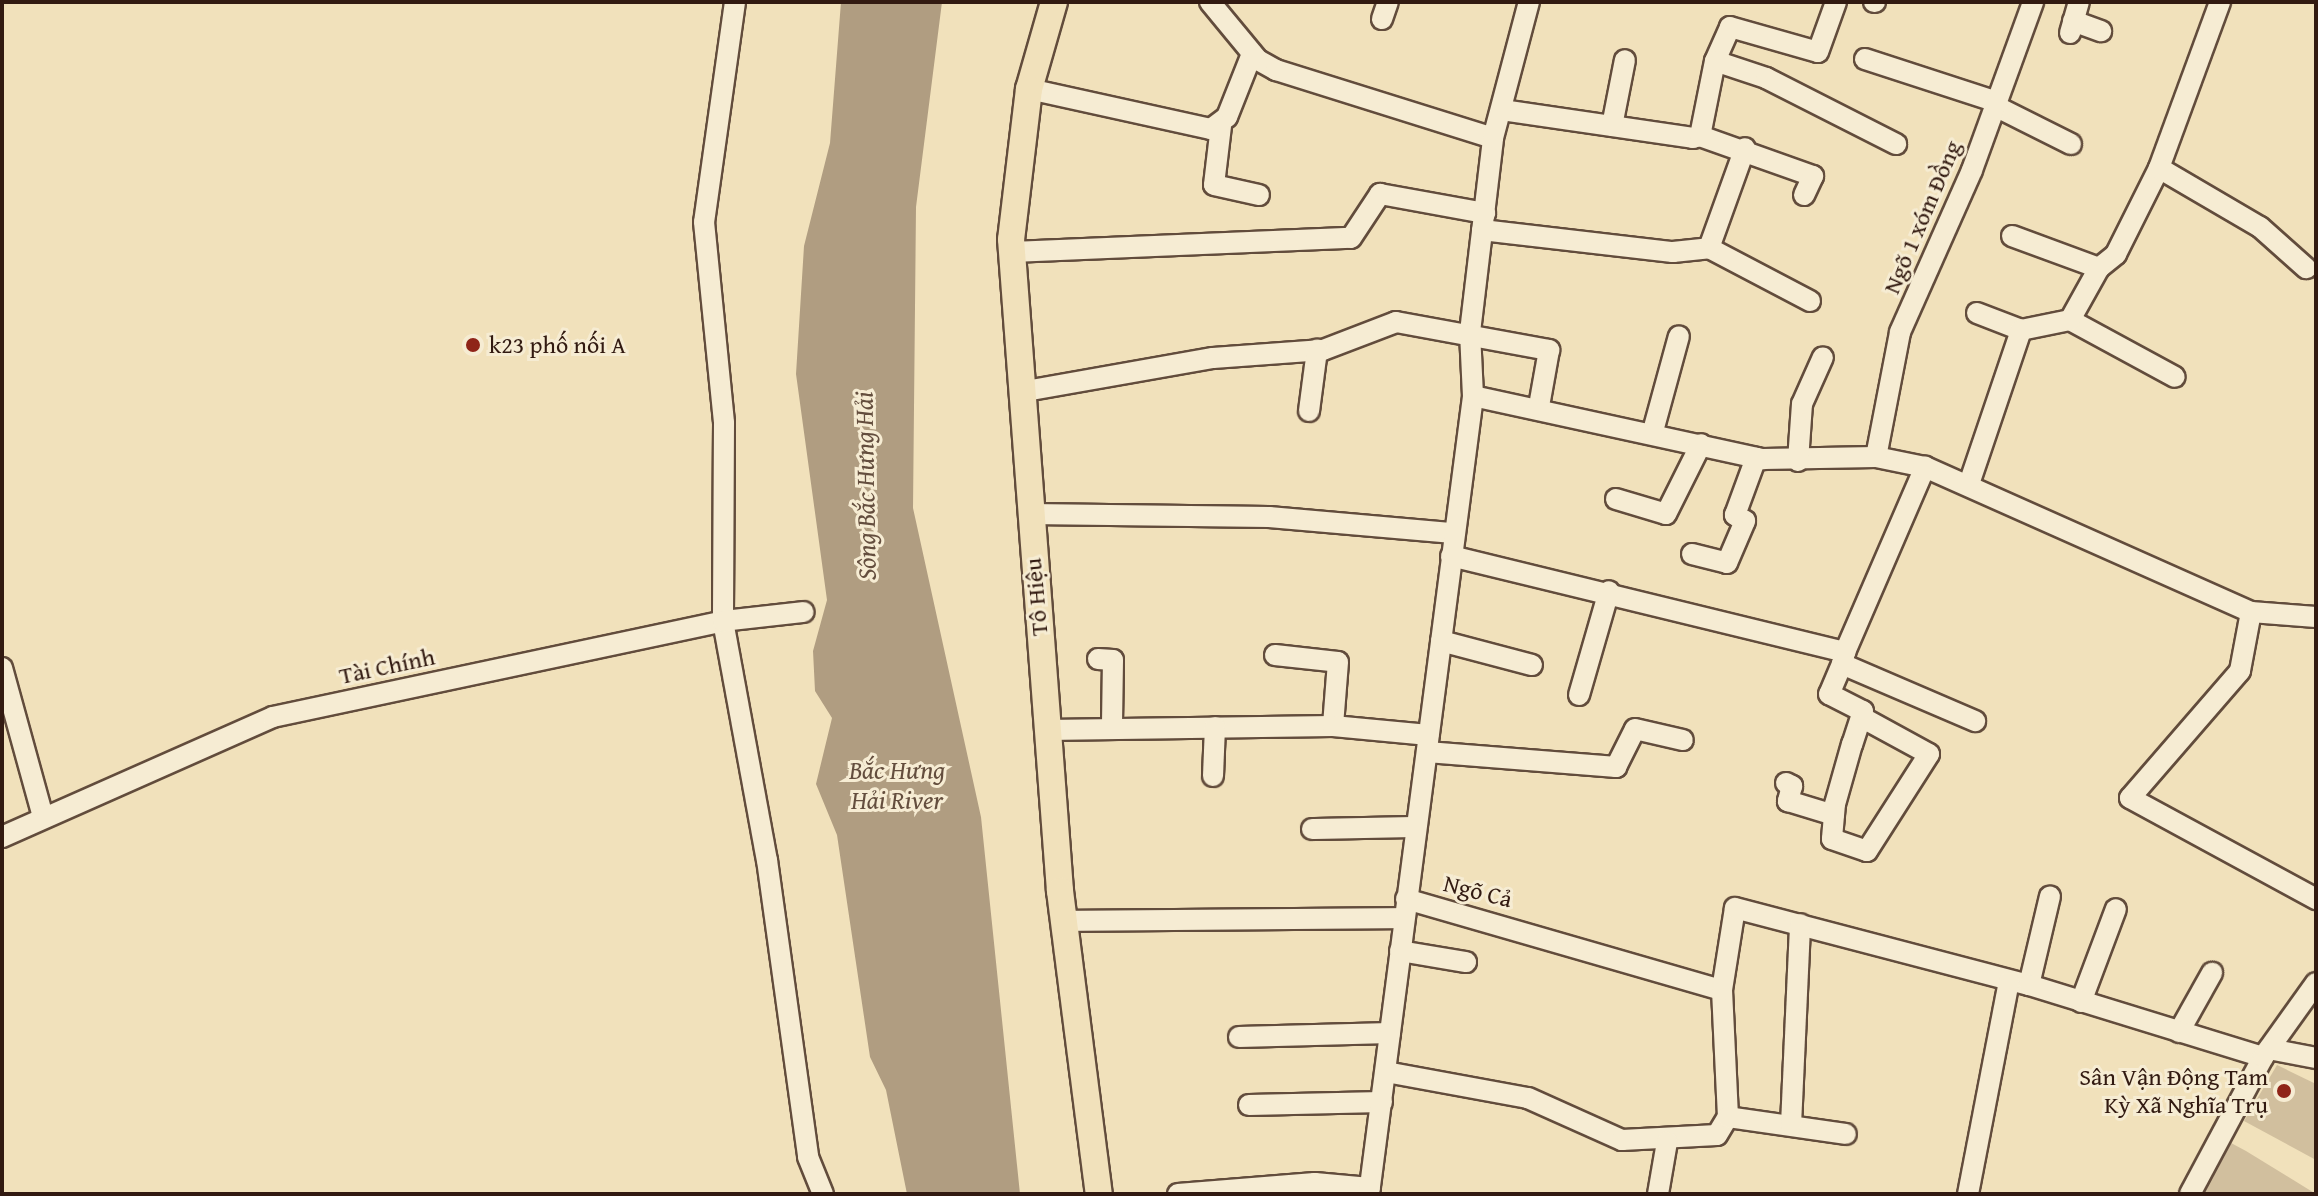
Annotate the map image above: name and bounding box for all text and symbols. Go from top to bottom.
street label: Ngõ 1 xóm Đồng [1877,136,1967,298]
place label: k23 phố nối A [489,331,626,359]
marker: k23 phố nối A [464,336,482,354]
water label: Sông Bắc Hưng Hải [848,391,882,581]
street label: Tô Hiệu [1018,557,1054,637]
street label: Tài Chính [337,642,437,690]
water label: Bắc Hưng Hải River [849,754,945,816]
street label: Ngõ Cả [1441,869,1515,913]
place label: Sân Vận Động Tam Kỳ Xã Nghĩa Trụ [2079,1063,2268,1119]
marker: Sân Vận Động Tam Kỳ Xã Nghĩa Trụ [2275,1082,2293,1100]

